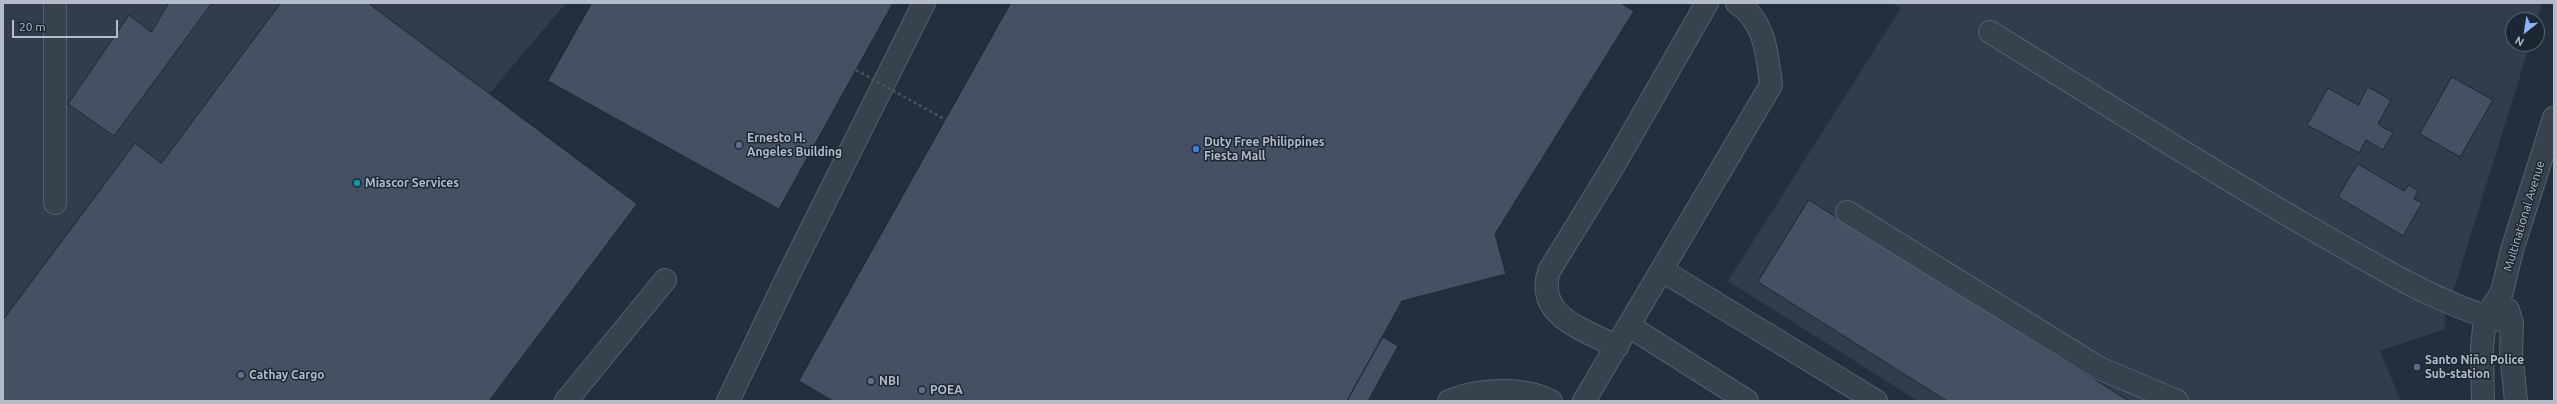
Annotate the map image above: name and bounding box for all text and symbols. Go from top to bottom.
scale bar [14,12,120,38]
north arrow [2505,12,2545,52]
text: 20 m [19,20,46,33]
text: N [2513,34,2526,49]
place label: Ernesto H. Angeles Building [747,131,842,159]
place label: Duty Free Philippines Fiesta Mall [1204,135,1325,163]
marker: Ernesto H. Angeles Building [734,140,744,150]
marker: Duty Free Philippines Fiesta Mall [1191,144,1201,154]
street label: Multinational Avenue [2500,159,2548,273]
place label: Miascor Services [365,176,459,190]
marker: Miascor Services [352,178,362,188]
place label: Santo Niño Police Sub-station [2425,353,2524,381]
marker: Santo Niño Police Sub-station [2412,362,2422,372]
place label: Cathay Cargo [249,368,324,382]
marker: Cathay Cargo [236,370,246,380]
place label: NBI [879,374,900,388]
marker: NBI [866,376,876,386]
place label: POEA [930,383,963,397]
marker: POEA [917,385,927,395]

